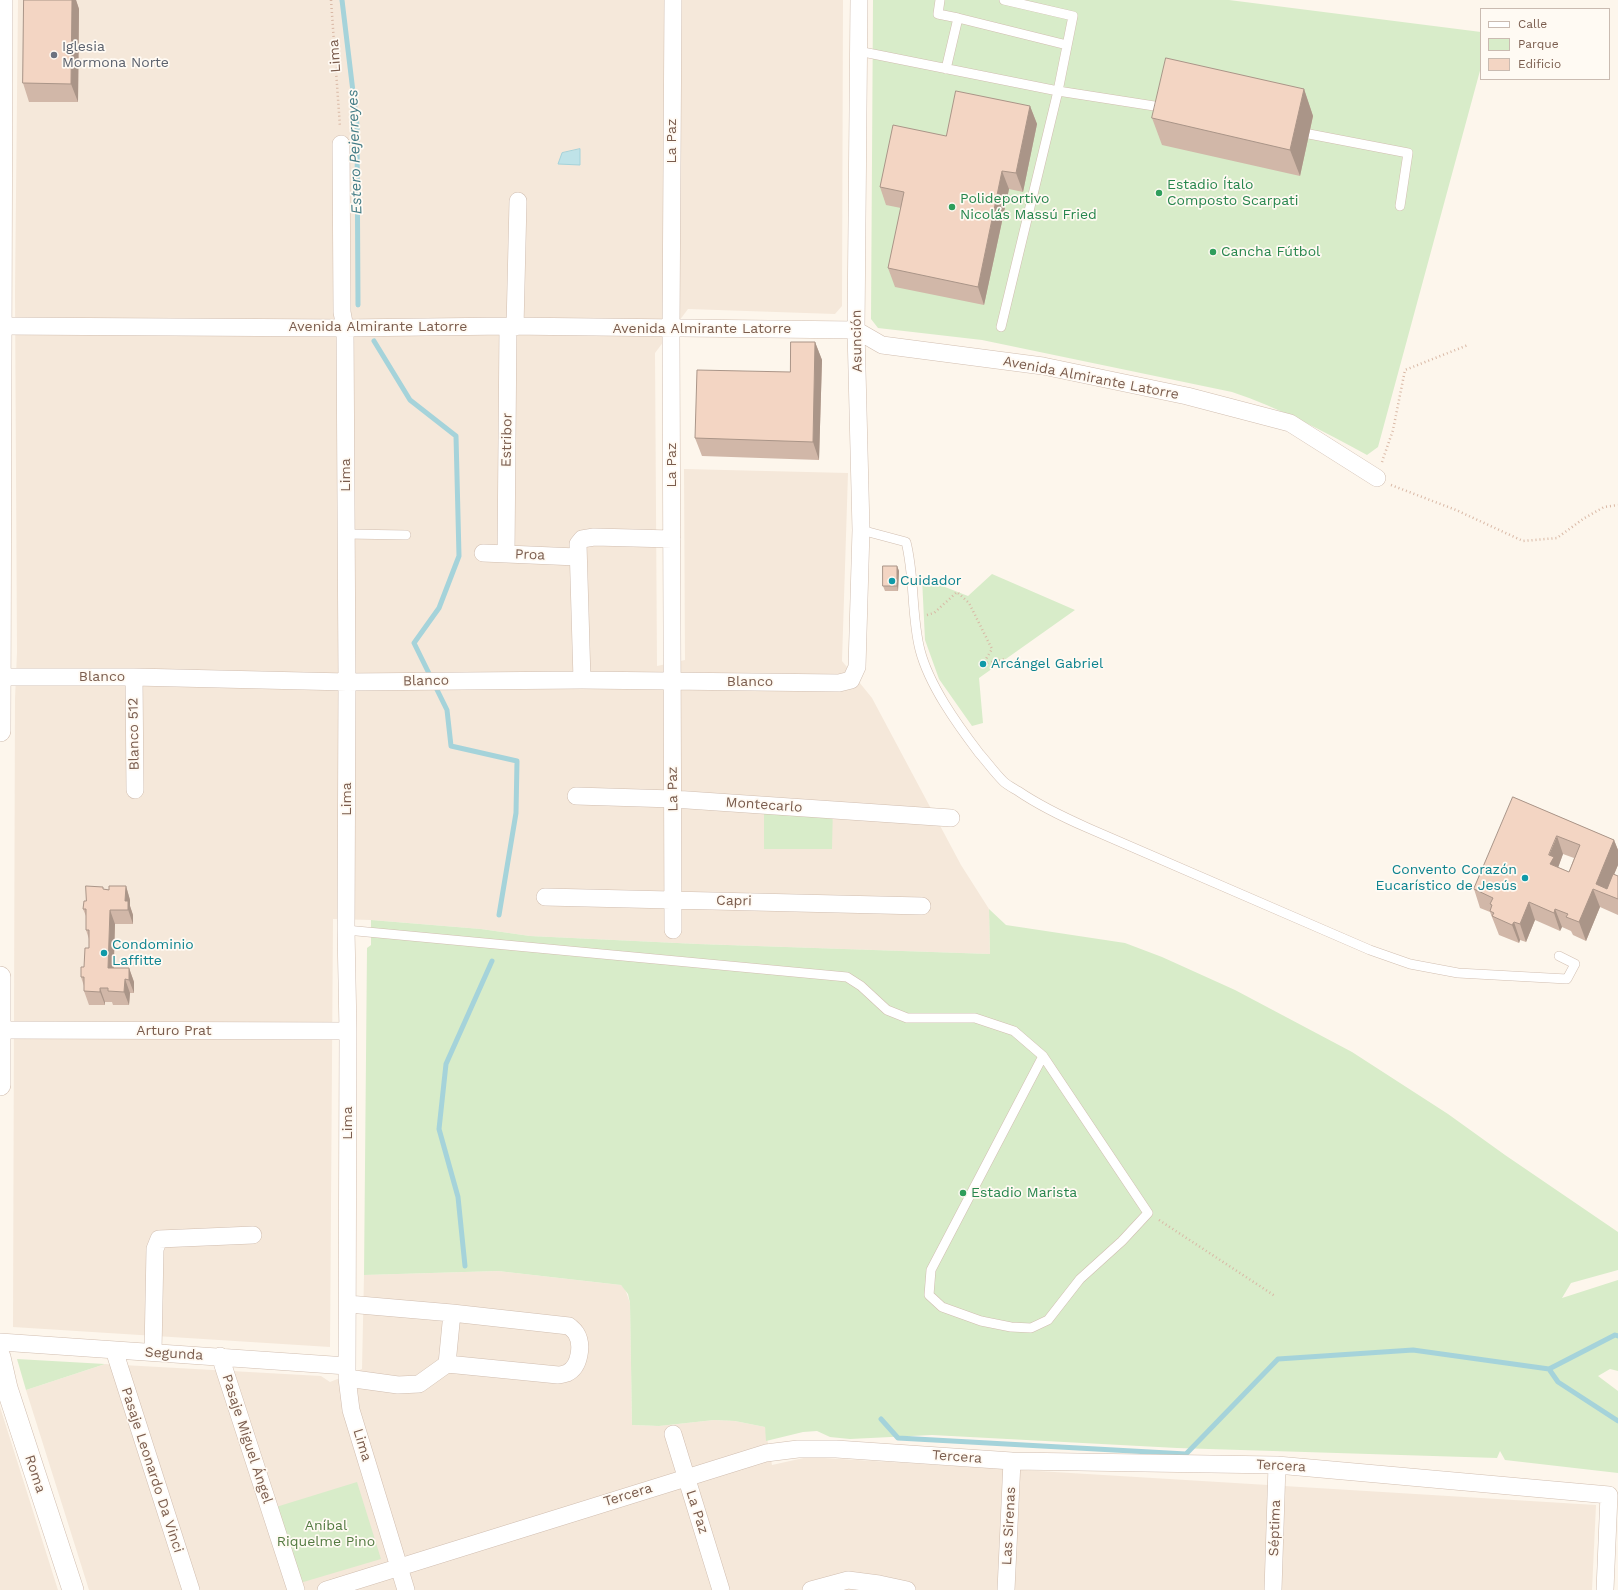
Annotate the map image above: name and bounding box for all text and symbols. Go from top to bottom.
legend [1480,8,1610,80]
text: Calle [1518,17,1547,31]
text: Parque [1518,37,1559,51]
place label: Iglesia Mormona Norte [62,39,169,72]
street label: Lima [325,39,345,73]
marker: Iglesia Mormona Norte [49,50,59,60]
text: Edificio [1518,57,1561,71]
water label: Estero Pejerreyes [344,89,366,215]
street label: La Paz [664,118,680,164]
place label: Estadio Ítalo Composto Scarpati [1167,177,1298,210]
marker: Estadio Ítalo Composto Scarpati [1154,188,1164,198]
place label: Polideportivo Nicolás Massú Fried [960,191,1097,224]
marker: Polideportivo Nicolás Massú Fried [947,202,957,212]
place label: Cancha Fútbol [1221,244,1320,260]
marker: Cancha Fútbol [1208,247,1218,257]
street label: Asunción [848,310,866,372]
street label: Avenida Almirante Latorre [289,319,467,335]
street label: Avenida Almirante Latorre [613,321,791,337]
street label: Avenida Almirante Latorre [1002,353,1180,403]
street label: Estribor [498,413,516,467]
street label: La Paz [664,442,680,488]
street label: Lima [338,458,354,492]
street label: Proa [515,546,545,564]
place label: Cuidador [900,573,962,589]
marker: Cuidador [887,576,897,586]
place label: Arcángel Gabriel [991,656,1103,672]
marker: Arcángel Gabriel [978,659,988,669]
street label: Blanco [79,669,125,685]
street label: Blanco [403,672,449,690]
street label: Blanco [727,674,773,690]
street label: Blanco 512 [125,697,143,771]
street label: La Paz [664,766,682,812]
street label: Lima [339,782,355,816]
street label: Montecarlo [725,794,803,816]
place label: Convento Corazón Eucarístico de Jesús [1376,862,1517,894]
marker: Convento Corazón Eucarístico de Jesús [1520,873,1530,883]
street label: Capri [716,892,752,910]
place label: Condominio Laffitte [112,937,194,970]
marker: Condominio Laffitte [99,948,109,958]
street label: Arturo Prat [136,1023,212,1039]
street label: Lima [340,1106,356,1140]
place label: Estadio Marista [971,1185,1077,1201]
marker: Estadio Marista [958,1188,968,1198]
street label: Segunda [144,1344,204,1364]
street label: Pasaje Miguel Ángel [218,1372,276,1506]
street label: Pasaje Leonardo Da Vinci [117,1385,187,1555]
street label: Lima [349,1427,375,1463]
street label: Tercera [932,1447,982,1467]
street label: Roma [21,1453,49,1495]
street label: Tercera [1256,1456,1306,1476]
street label: Tercera [602,1480,654,1510]
street label: Las Sirenas [999,1486,1019,1566]
street label: La Paz [682,1488,712,1536]
street label: Séptima [1266,1499,1284,1557]
park label: Aníbal Riquelme Pino [277,1518,375,1550]

